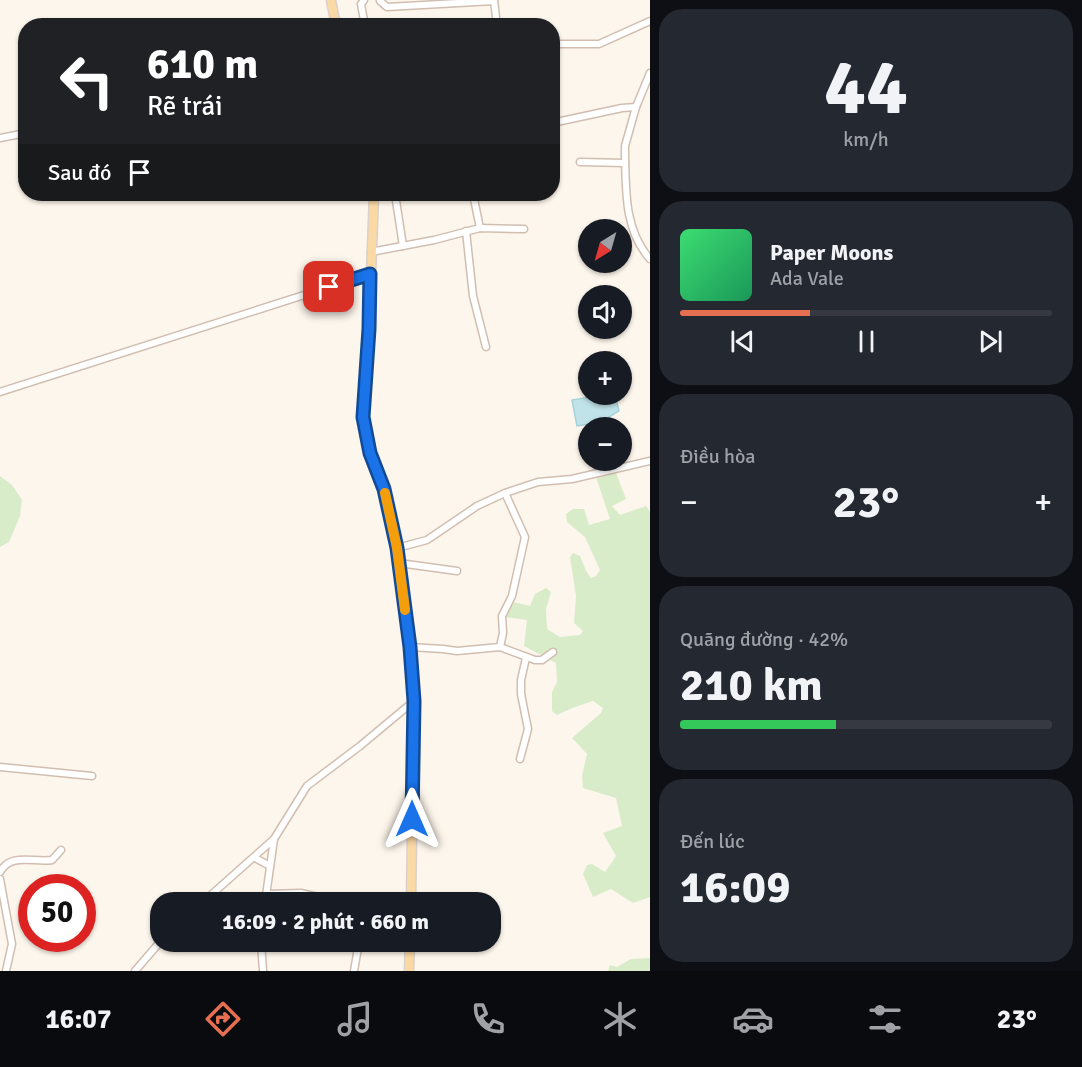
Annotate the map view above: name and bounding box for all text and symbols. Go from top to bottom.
text: 610 m [147,39,258,90]
text: 44 [824,40,908,136]
icon: left [48,42,126,120]
text: Rẽ trái [147,90,223,123]
text: km/h [843,127,889,152]
icon: arrive [123,156,156,189]
text: Sau đó [48,159,111,186]
north arrow [578,219,632,273]
map controls [578,219,632,471]
text: Paper Moons [770,239,893,266]
pin [303,261,354,312]
text: Ada Vale [770,266,844,291]
icon: arrive [312,270,345,303]
button: sound [578,285,632,339]
icon: previous [726,325,759,358]
icon: pause [850,325,883,358]
icon: next [974,325,1007,358]
button: + [578,351,632,405]
button: − [578,417,632,471]
text: Điều hòa [680,444,755,469]
text: 23° [833,475,899,530]
text: − [680,482,698,523]
text: + [1034,482,1052,523]
text: Quãng đường · 42% [680,627,848,652]
text: 210 km [680,658,823,713]
position arrow [380,787,444,851]
text: Đến lúc [680,829,745,854]
text: 16:09 [680,860,790,915]
speed limit sign: 50 [18,874,96,952]
text: 16:09 · 2 phút · 660 m [222,908,429,935]
icon: directions [202,998,244,1040]
icon: music [334,998,376,1040]
icon: phone [467,998,509,1040]
icon: climate [599,998,641,1040]
icon: car [732,998,774,1040]
icon: filters [864,998,906,1040]
text: 16:07 [45,1003,112,1036]
text: 23° [997,1003,1037,1036]

